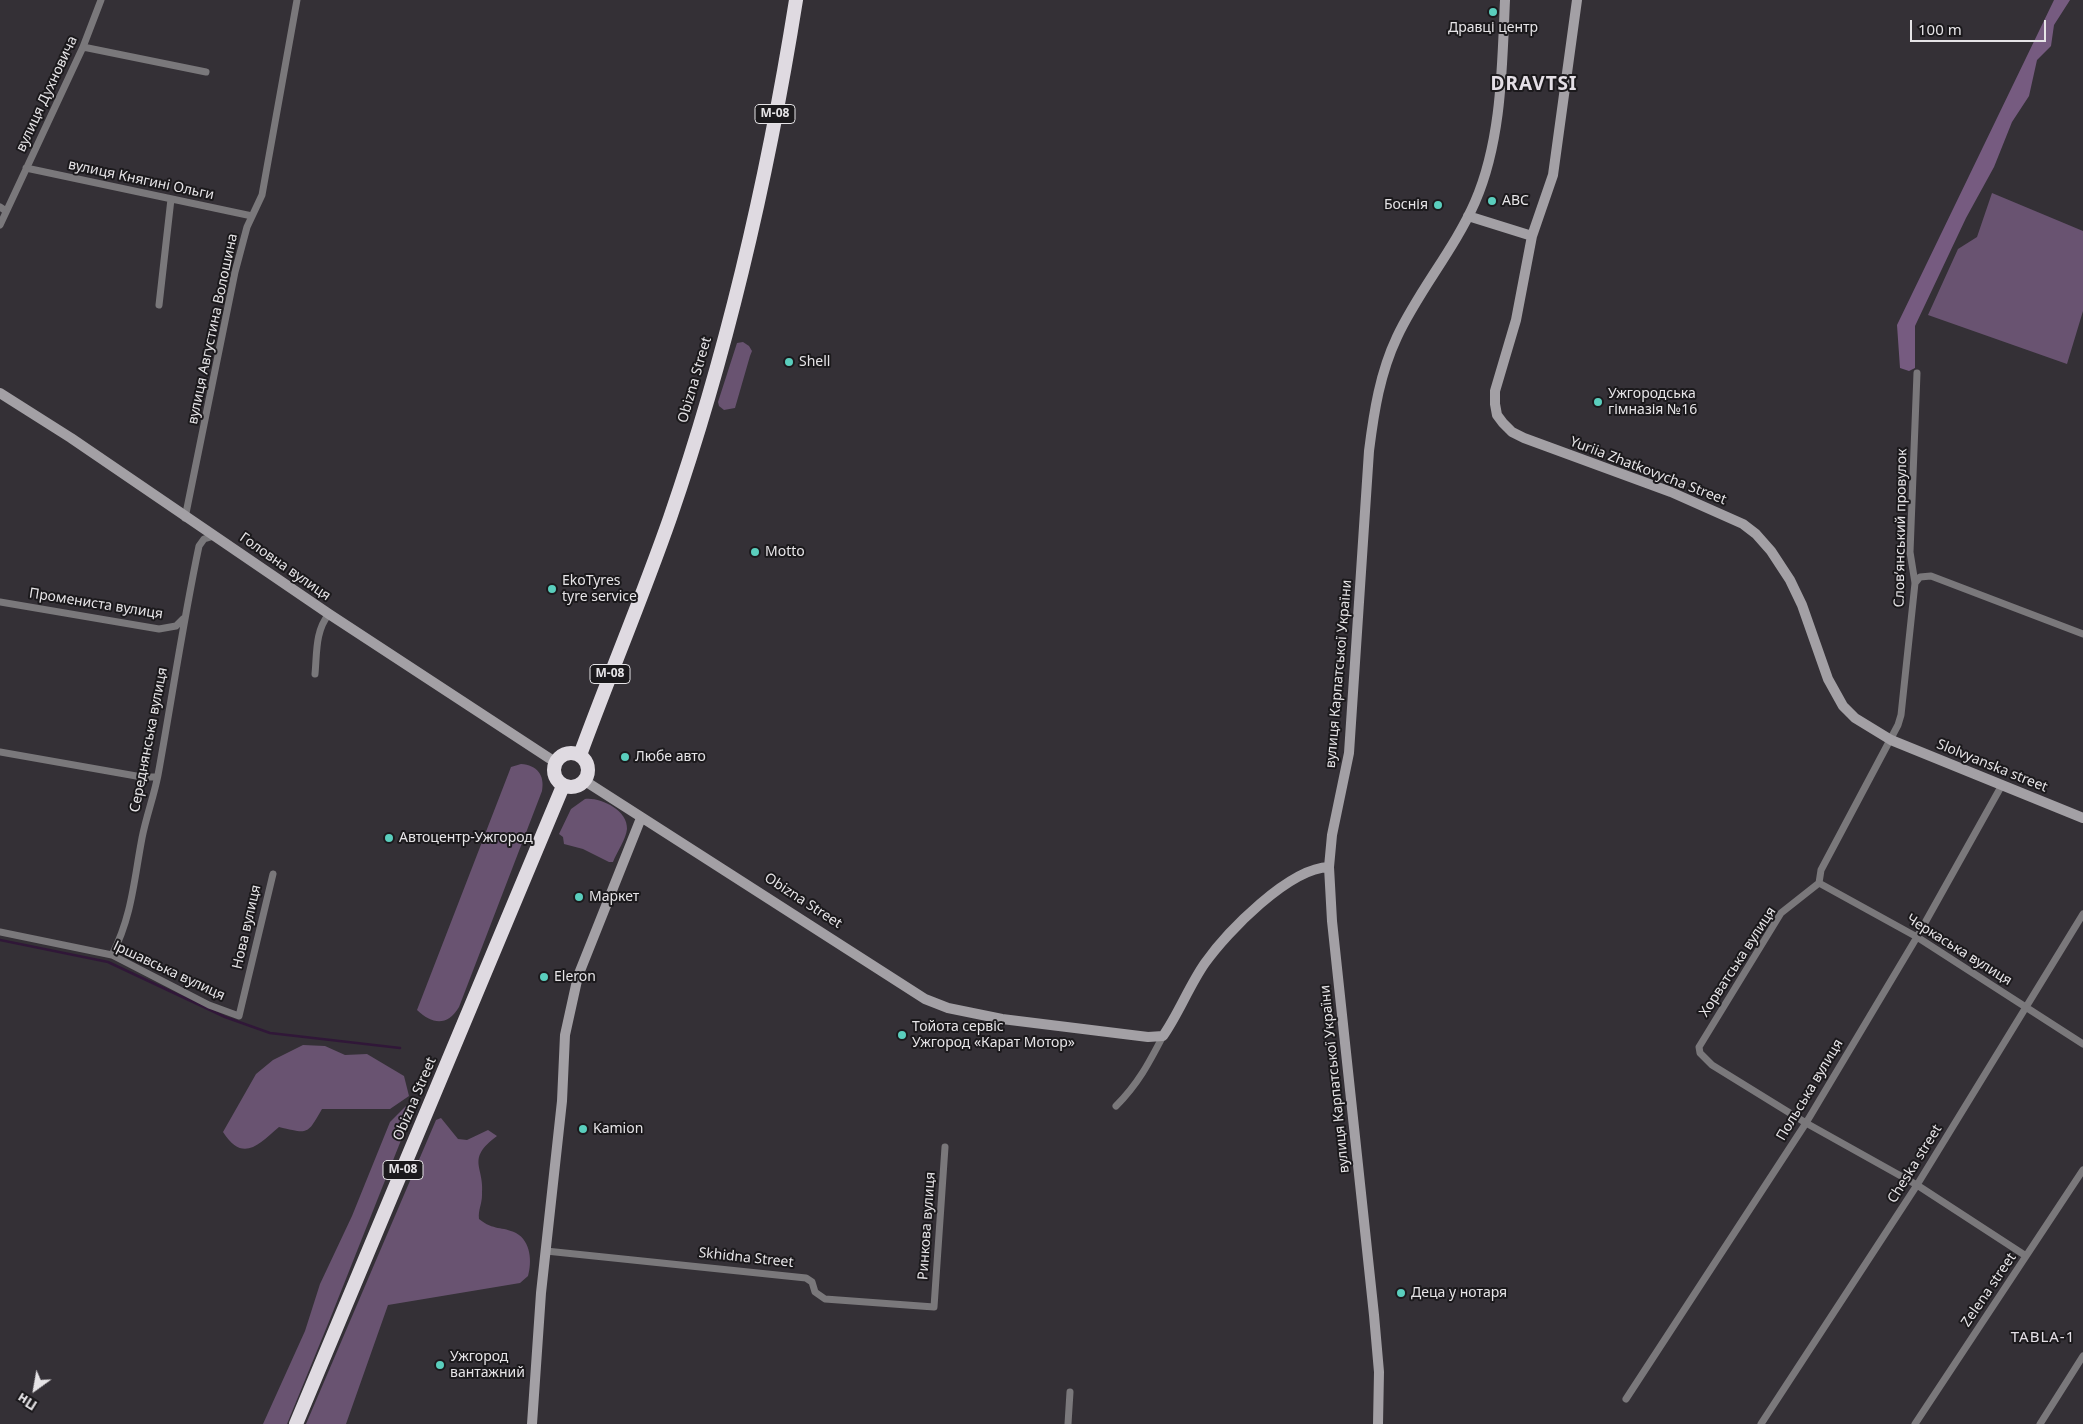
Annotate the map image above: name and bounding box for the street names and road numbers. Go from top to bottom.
street label: вулиця Духновича [13,33,81,155]
road number: М-08 [755,105,795,124]
street label: вулиця Княгині Ольги [67,156,215,204]
street label: вулиця Августина Волошина [185,232,241,426]
street label: Obizna Street [675,335,715,425]
street label: Yuriia Zhatkovycha Street [1567,433,1729,509]
street label: Словʼянський провулок [1891,448,1911,608]
street label: Головна вулиця [236,529,334,605]
street label: вулиця Карпатської України [1322,579,1356,769]
street label: Промениста вулиця [28,585,164,623]
road number: М-08 [590,664,630,684]
street label: Середнянська вулиця [127,666,171,814]
street label: Slolvyanska street [1934,736,2050,796]
street label: Obizna Street [761,870,845,932]
street label: Нова вулиця [229,883,265,971]
street label: Хорватська вулиця [1696,904,1780,1020]
street label: Черкаська вулиця [1903,911,2015,989]
street label: Іршавська вулиця [110,938,228,1004]
street label: вулиця Карпатської України [1317,984,1353,1174]
street label: Польська вулиця [1773,1036,1847,1144]
street label: Obizna Street [390,1055,440,1143]
street label: Cheska street [1884,1122,1946,1206]
road number: М-08 [383,1160,423,1180]
street label: Ринкова вулиця [915,1171,939,1281]
street label: Skhidna Street [698,1245,794,1271]
street label: Zelena street [1958,1250,2020,1330]

